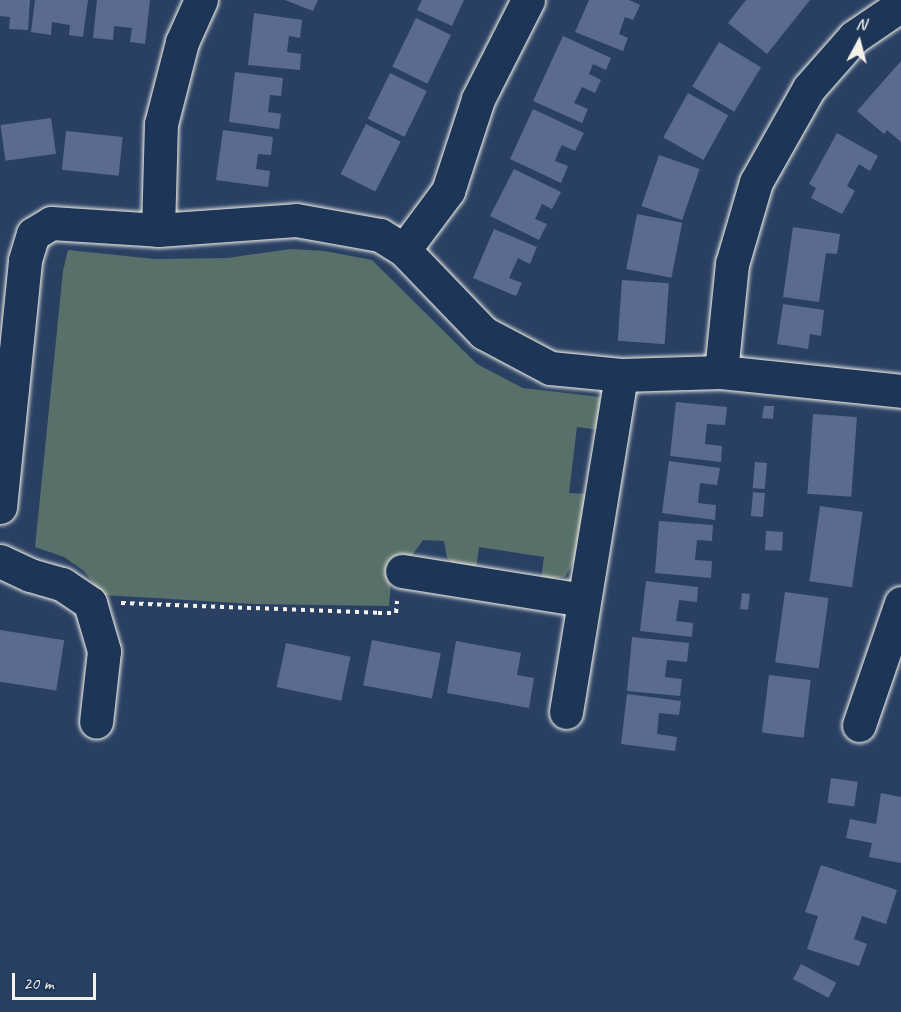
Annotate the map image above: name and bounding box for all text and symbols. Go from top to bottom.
north arrow [829,12,889,72]
text: N [855,14,867,35]
scale bar [15,961,99,999]
text: 20 m [23,972,54,994]

